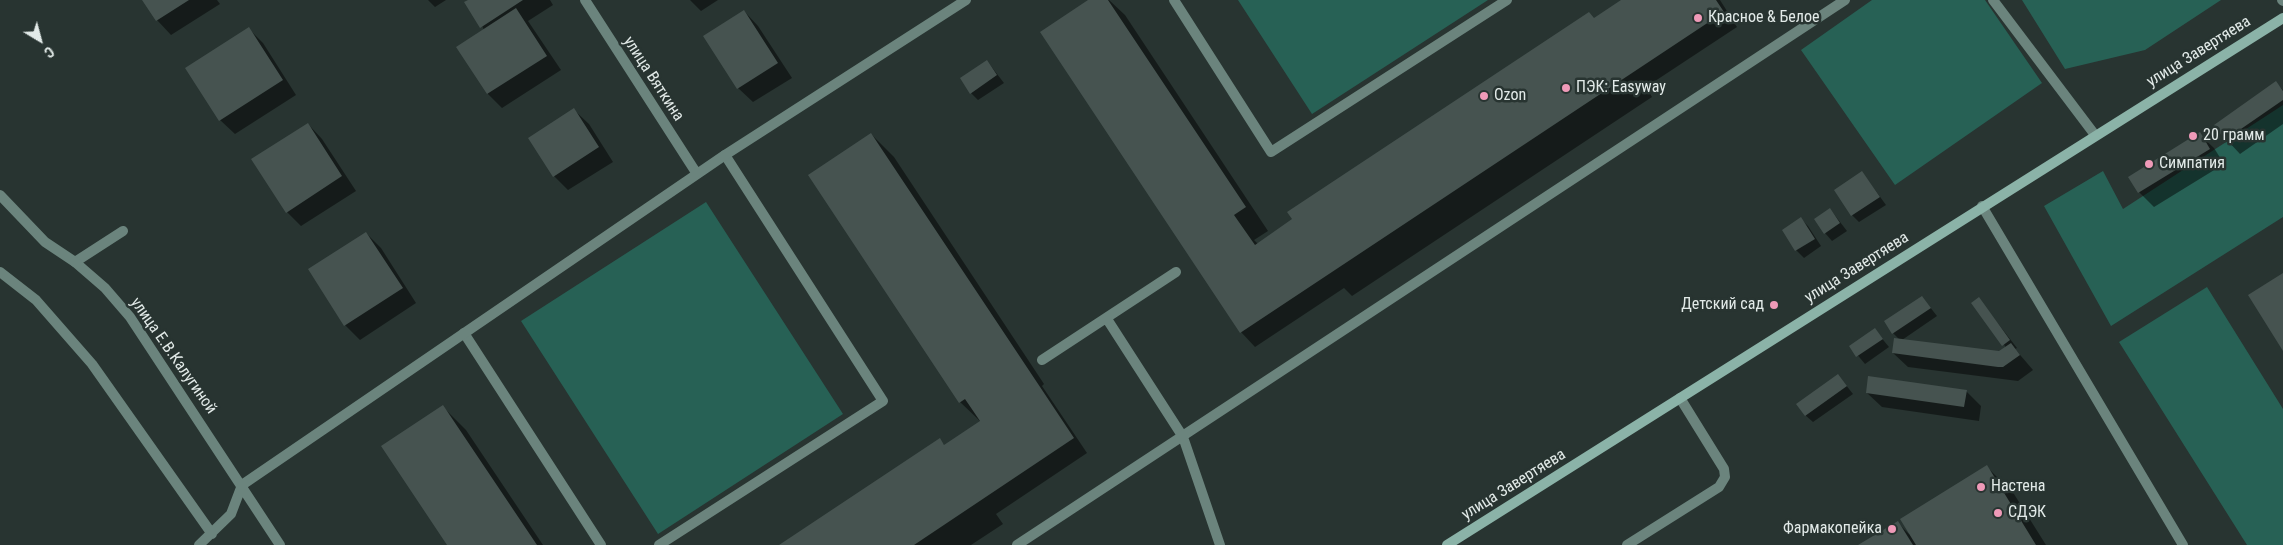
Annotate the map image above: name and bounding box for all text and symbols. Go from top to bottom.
place label: Красное & Белое [1708,8,1819,28]
marker: Красное & Белое [1692,12,1704,24]
street label: улица Завертяева [2144,12,2254,92]
north arrow [15,15,65,65]
street label: улица Вяткина [618,33,688,125]
text: С [41,43,57,61]
place label: ПЭК: Easyway [1576,78,1666,98]
marker: ПЭК: Easyway [1560,82,1572,94]
place label: Ozon [1494,86,1526,106]
marker: Ozon [1478,90,1490,102]
place label: 20 грамм [2203,126,2265,146]
marker: 20 грамм [2187,130,2199,142]
place label: Симпатия [2159,154,2225,174]
marker: Симпатия [2143,158,2155,170]
street label: улица Завертяева [1802,228,1912,308]
street label: улица Е.В.Калугиной [126,294,220,418]
place label: Детский сад [1681,295,1764,315]
marker: Детский сад [1768,299,1780,311]
street label: улица Завертяева [1459,445,1569,525]
place label: Настена [1991,477,2045,497]
marker: Настена [1975,481,1987,493]
place label: СДЭК [2008,503,2046,523]
marker: СДЭК [1992,507,2004,519]
place label: Фармакопейка [1783,519,1882,539]
marker: Фармакопейка [1886,523,1898,535]

